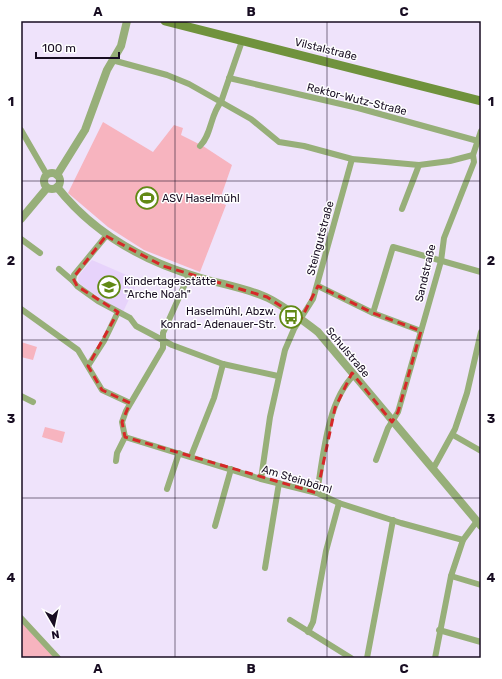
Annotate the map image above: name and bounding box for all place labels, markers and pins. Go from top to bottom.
sports icon: ASV Haselmühl [134,185,160,211]
place label: ASV Haselmühl [162,192,240,205]
school or university icon: Kindertagesstätte "Arche Noah" [96,274,122,300]
place label: Kindertagesstätte "Arche Noah" [124,275,216,301]
bus stop icon: Haselmühl, Abzw. Konrad- Adenauer-Str. [278,304,304,330]
place label: Haselmühl, Abzw. Konrad- Adenauer-Str. [160,305,276,331]

